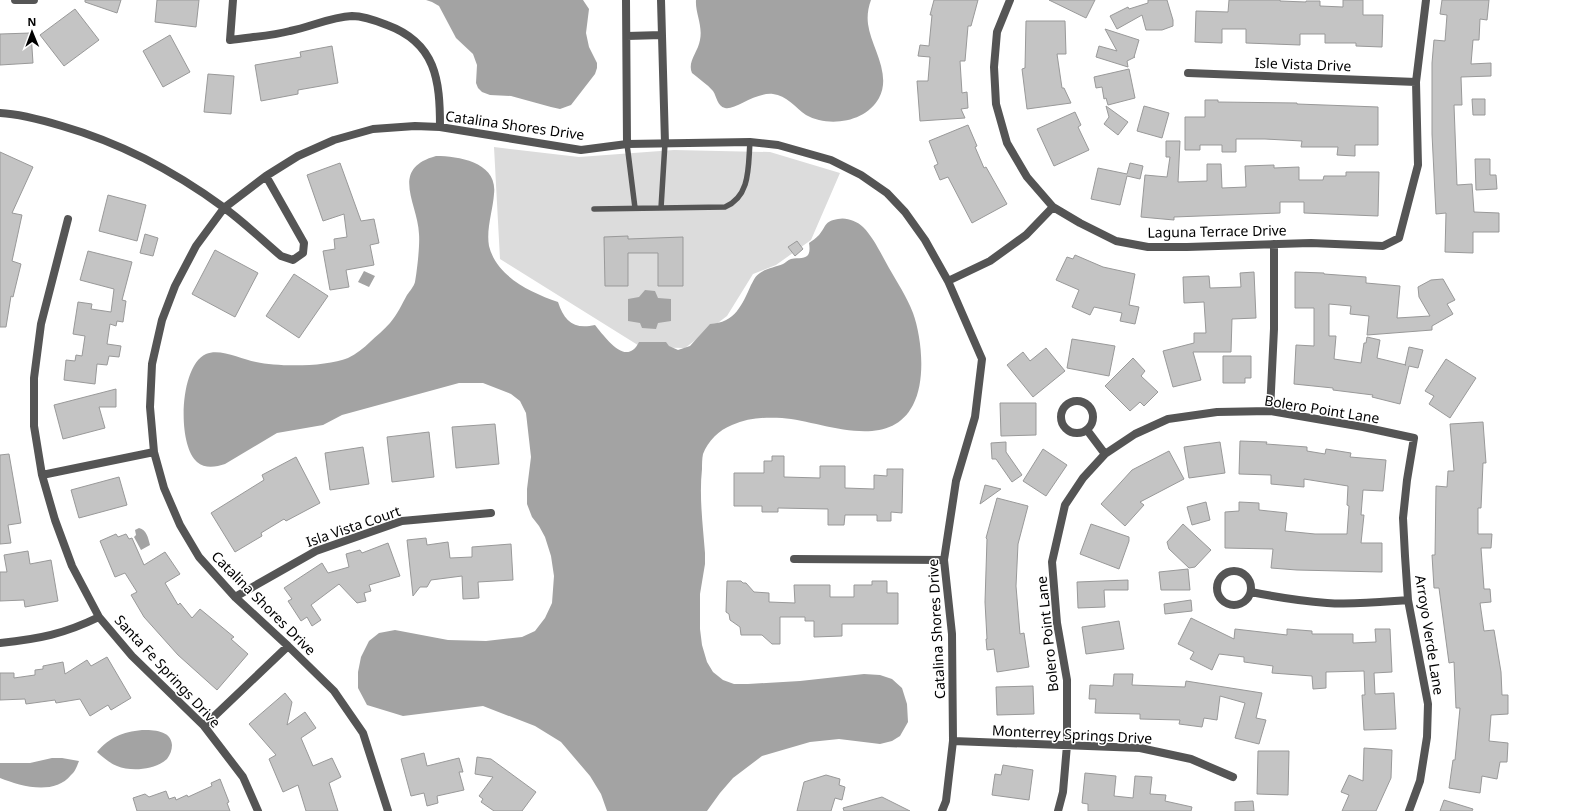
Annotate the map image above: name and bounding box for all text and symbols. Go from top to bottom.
north arrow [12,12,52,52]
text: N [27,14,36,29]
street label: Isle Vista Drive [1254,53,1352,75]
street label: Catalina Shores Drive [444,106,586,144]
street label: Laguna Terrace Drive [1147,220,1287,242]
street label: Bolero Point Lane [1263,391,1381,427]
street label: Isla Vista Court [303,501,403,551]
street label: Catalina Shores Drive [208,547,320,659]
street label: Catalina Shores Drive [923,558,949,699]
street label: Arroyo Verde Lane [1411,574,1449,696]
street label: Bolero Point Lane [1031,575,1063,693]
street label: Santa Fe Springs Drive [111,611,225,731]
street label: Monterrey Springs Drive [991,720,1153,748]

